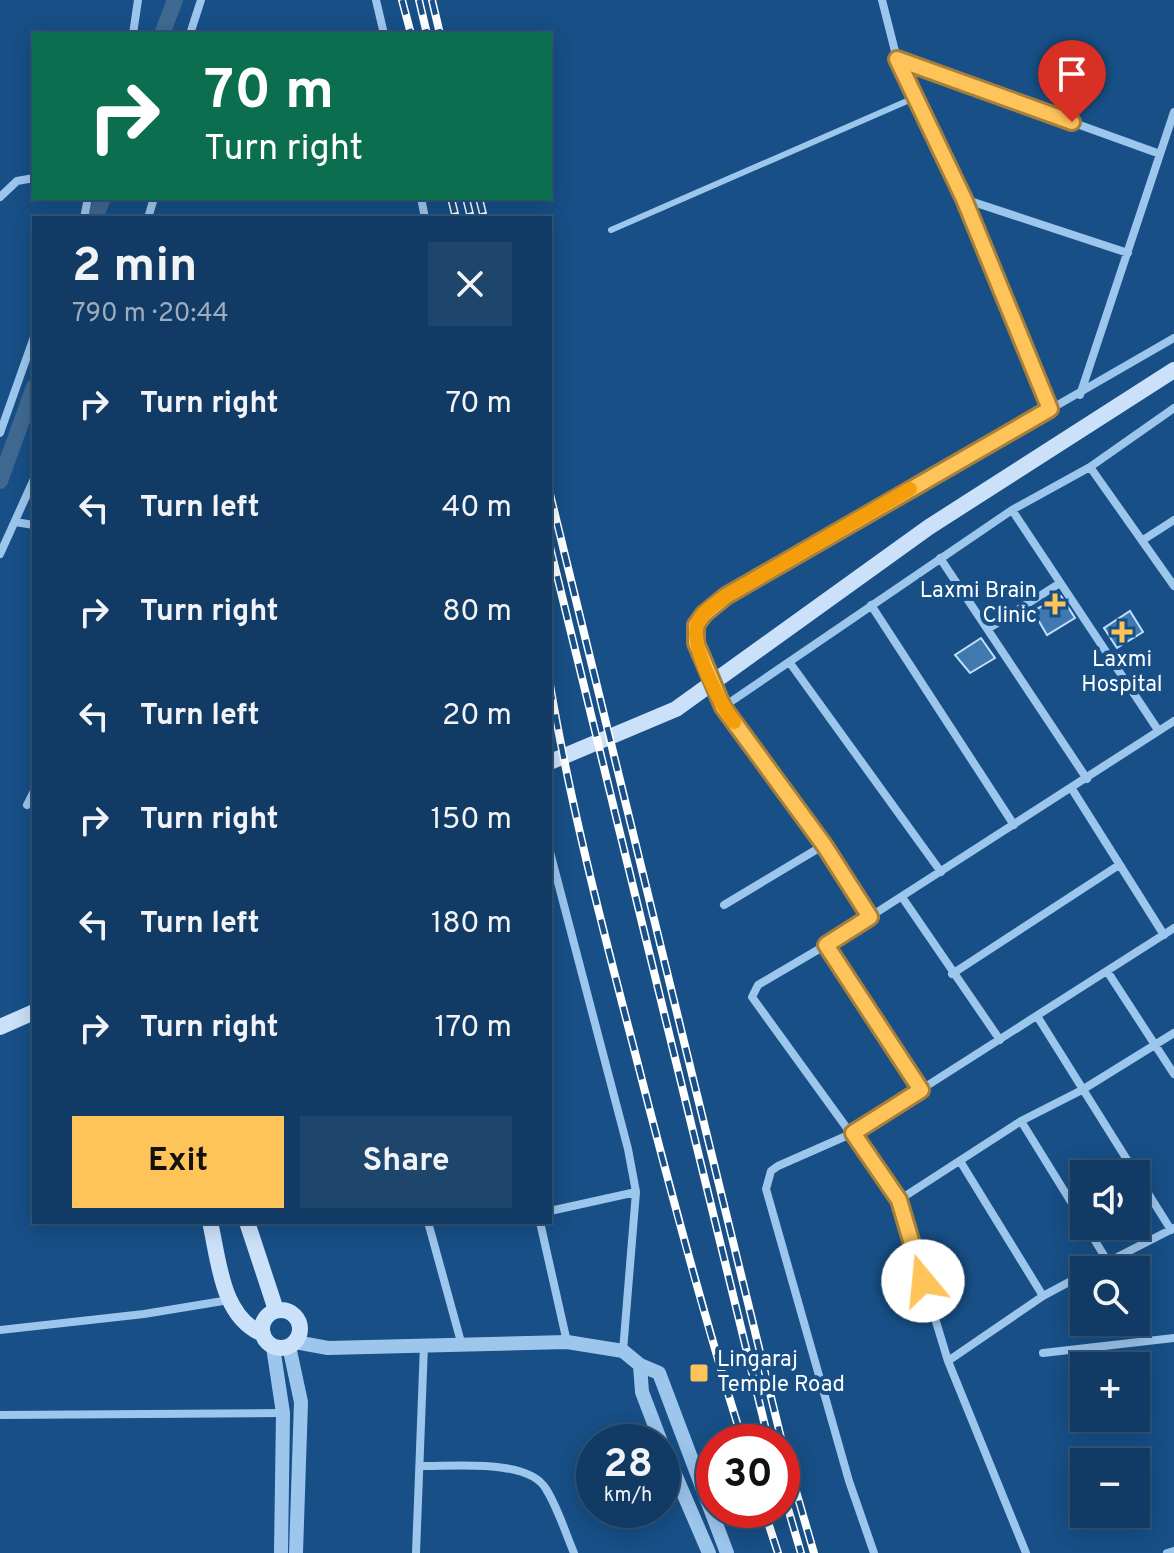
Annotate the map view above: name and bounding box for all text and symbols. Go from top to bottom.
pin [1038,40,1106,122]
icon: arrive [1050,52,1094,96]
text: 70 m [204,58,334,128]
icon: right [72,64,176,168]
text: Turn right [204,127,363,173]
text: 2 min [72,238,197,298]
button: close [428,242,512,326]
text: 790 m · 20:44 [72,298,229,331]
icon: right [72,382,116,426]
text: Turn right [140,386,278,423]
text: 70 m [446,386,512,423]
icon: left [72,486,116,530]
text: Turn left [140,490,260,527]
text: 40 m [442,490,512,527]
place label: Laxmi Brain Clinic [920,578,1037,630]
icon: right [72,590,116,634]
marker: Laxmi Brain Clinic [1044,593,1066,615]
text: Turn right [140,594,278,631]
text: 80 m [442,594,512,631]
marker: Laxmi Hospital [1111,621,1133,643]
place label: Laxmi Hospital [1081,647,1163,699]
icon: left [72,694,116,738]
text: Turn left [140,698,260,735]
text: 20 m [442,698,512,735]
icon: right [72,798,116,842]
text: Turn right [140,802,278,839]
text: 150 m [431,802,512,839]
icon: left [72,902,116,946]
text: Turn left [140,906,260,943]
text: 180 m [431,906,512,943]
icon: right [72,1006,116,1050]
text: Turn right [140,1010,278,1047]
text: 170 m [434,1010,512,1047]
button: Exit [72,1116,284,1208]
button: Share [300,1116,512,1208]
map controls [1070,1160,1150,1528]
button: sound [1070,1160,1150,1240]
position arrow [881,1239,965,1323]
button: search [1070,1256,1150,1336]
place label: Lingaraj Temple Road [717,1347,845,1399]
button: + [1070,1352,1150,1432]
marker: Lingaraj Temple Road [688,1362,710,1384]
speed limit sign: 30 [696,1424,800,1528]
text: 28 [603,1441,653,1491]
button: − [1070,1448,1150,1528]
text: km/h [604,1483,652,1509]

